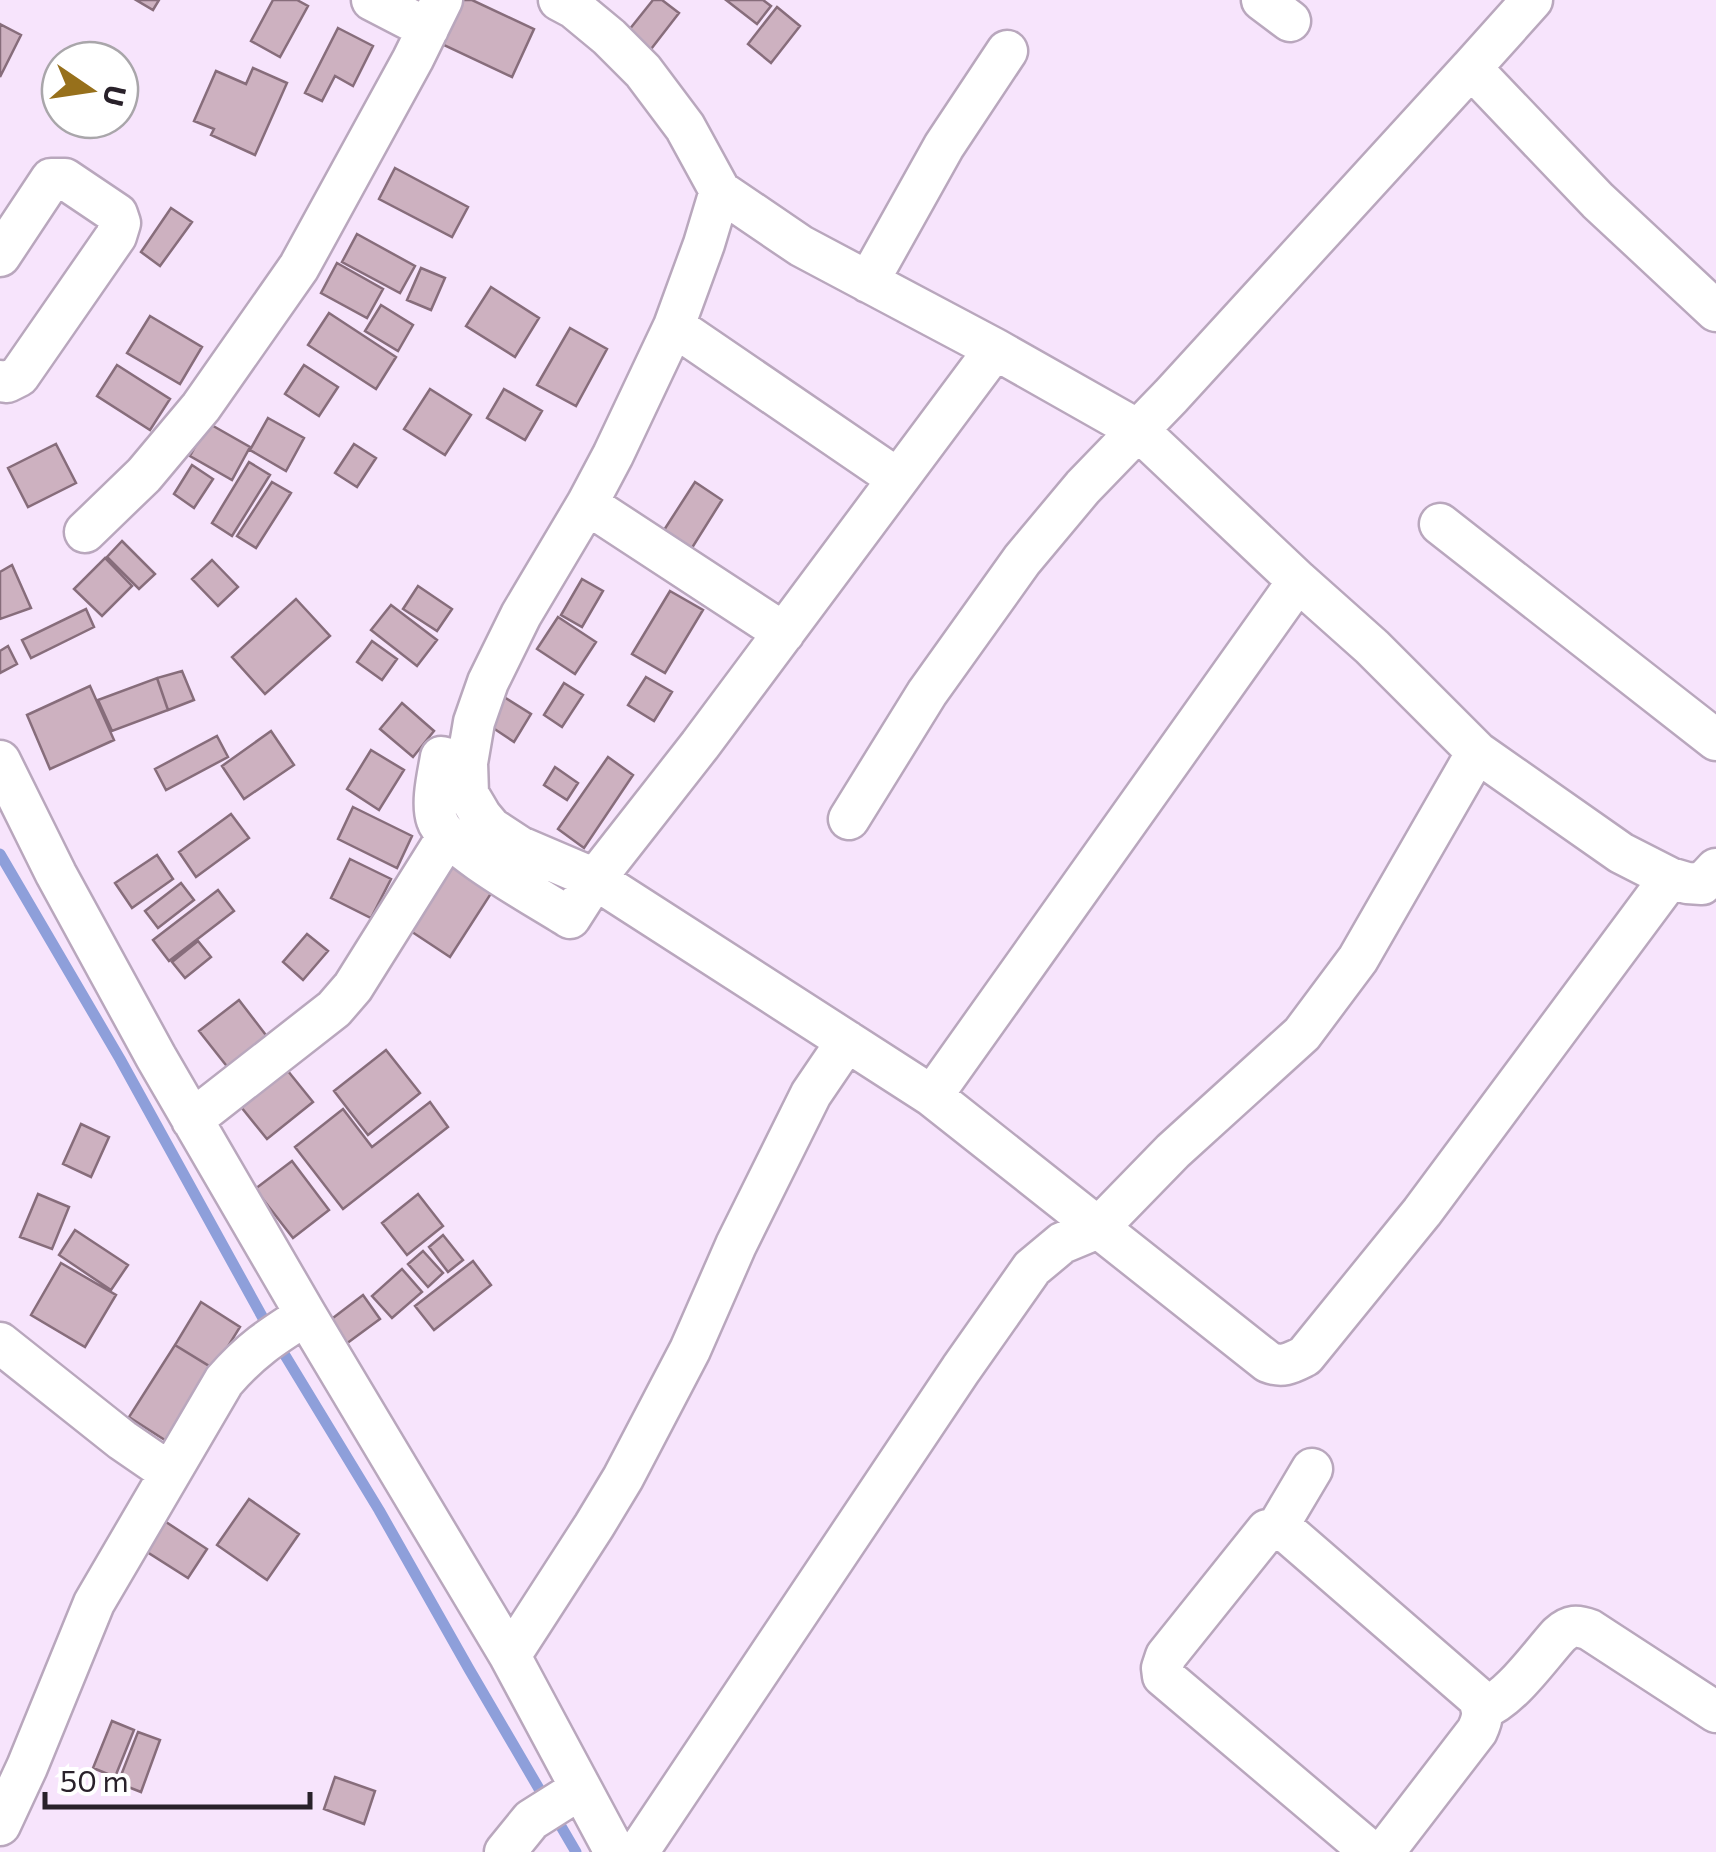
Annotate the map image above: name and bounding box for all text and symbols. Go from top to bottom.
north arrow [40,40,140,140]
text: U [96,82,134,110]
scale bar [45,1747,310,1809]
text: 50 m [60,1761,129,1798]

